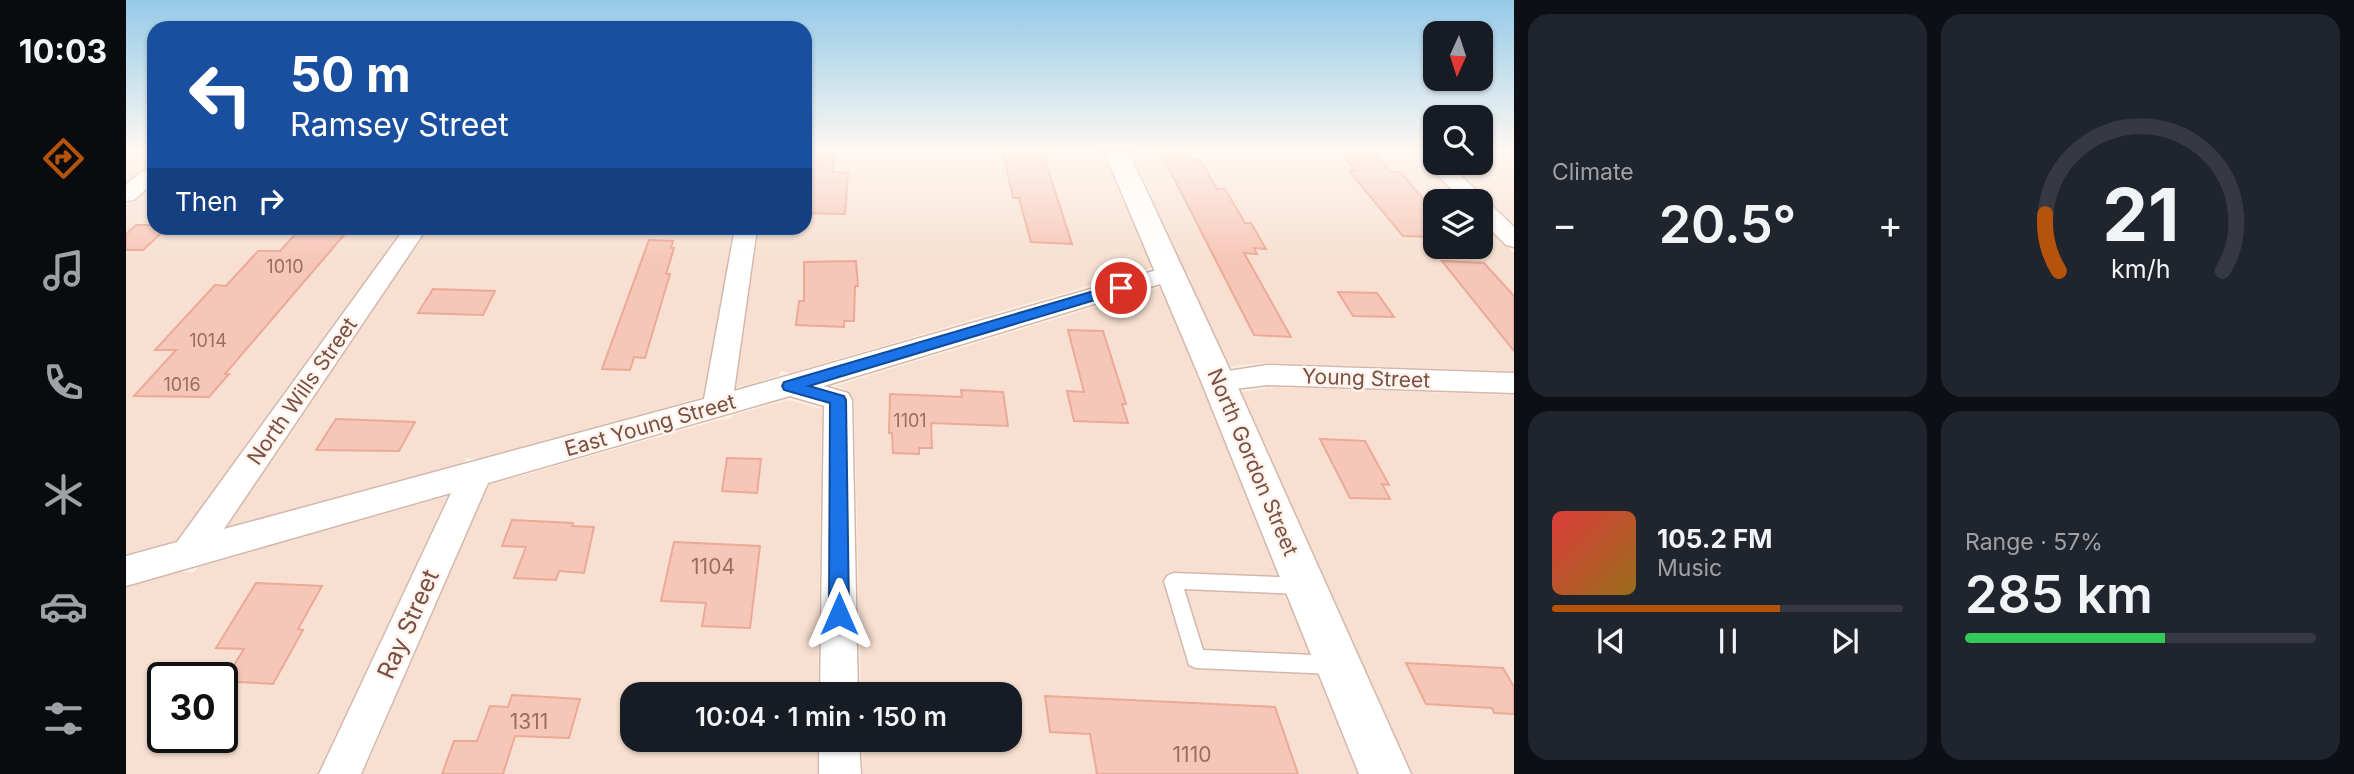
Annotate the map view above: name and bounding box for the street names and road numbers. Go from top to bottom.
street label: North Wills Street [242,312,362,469]
street label: Young Street [1302,363,1431,393]
street label: North Gordon Street [1202,365,1304,559]
street label: East Young Street [562,389,738,461]
street label: Ray Street [371,565,445,683]

